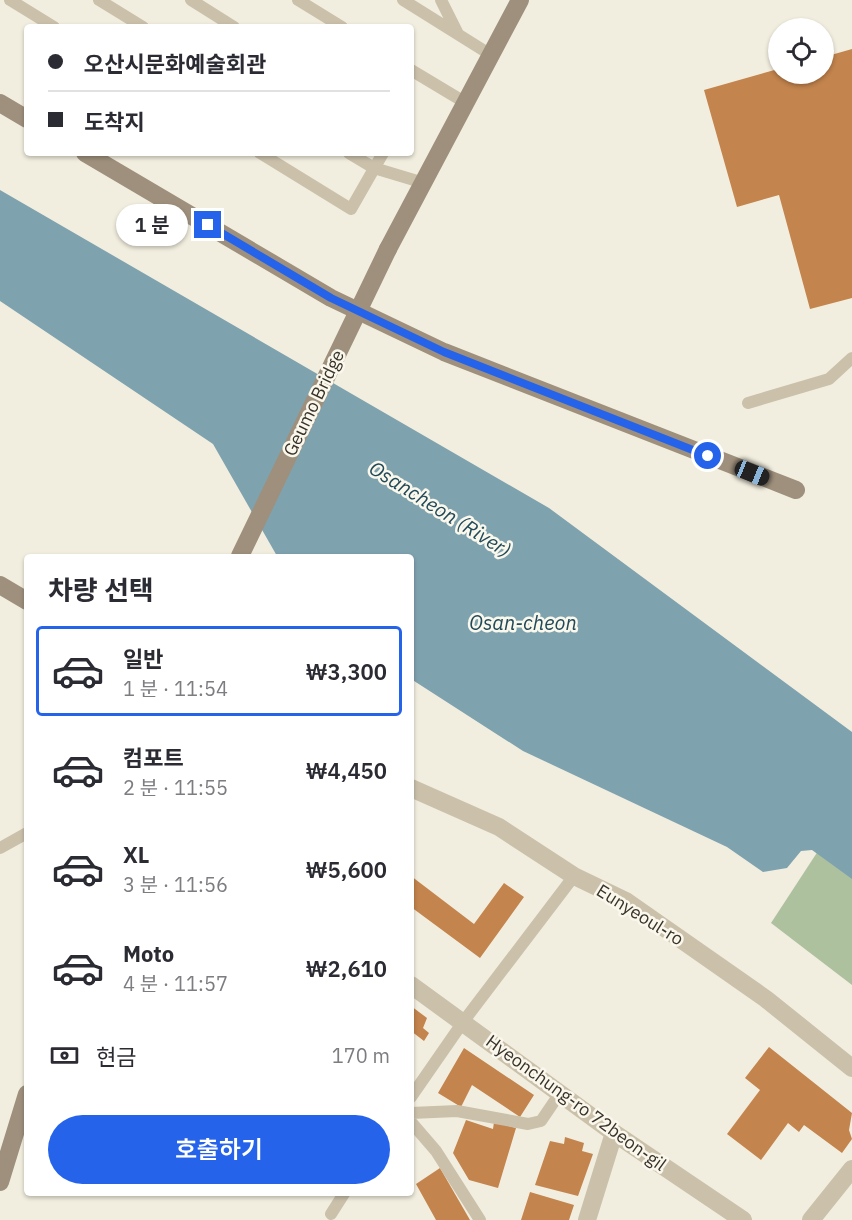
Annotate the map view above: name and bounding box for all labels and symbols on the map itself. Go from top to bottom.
callout: 1 분 [115,204,187,246]
route end [194,211,221,238]
street label: Geumo Bridge [278,346,349,460]
route start [694,442,721,469]
water label: Osancheon (River) [364,454,516,563]
car [732,458,772,488]
water label: Osan-cheon [469,609,577,636]
street label: Eunyeoul-ro [592,879,688,950]
street label: Hyeonchung-ro 72beon-gil [482,1029,671,1176]

